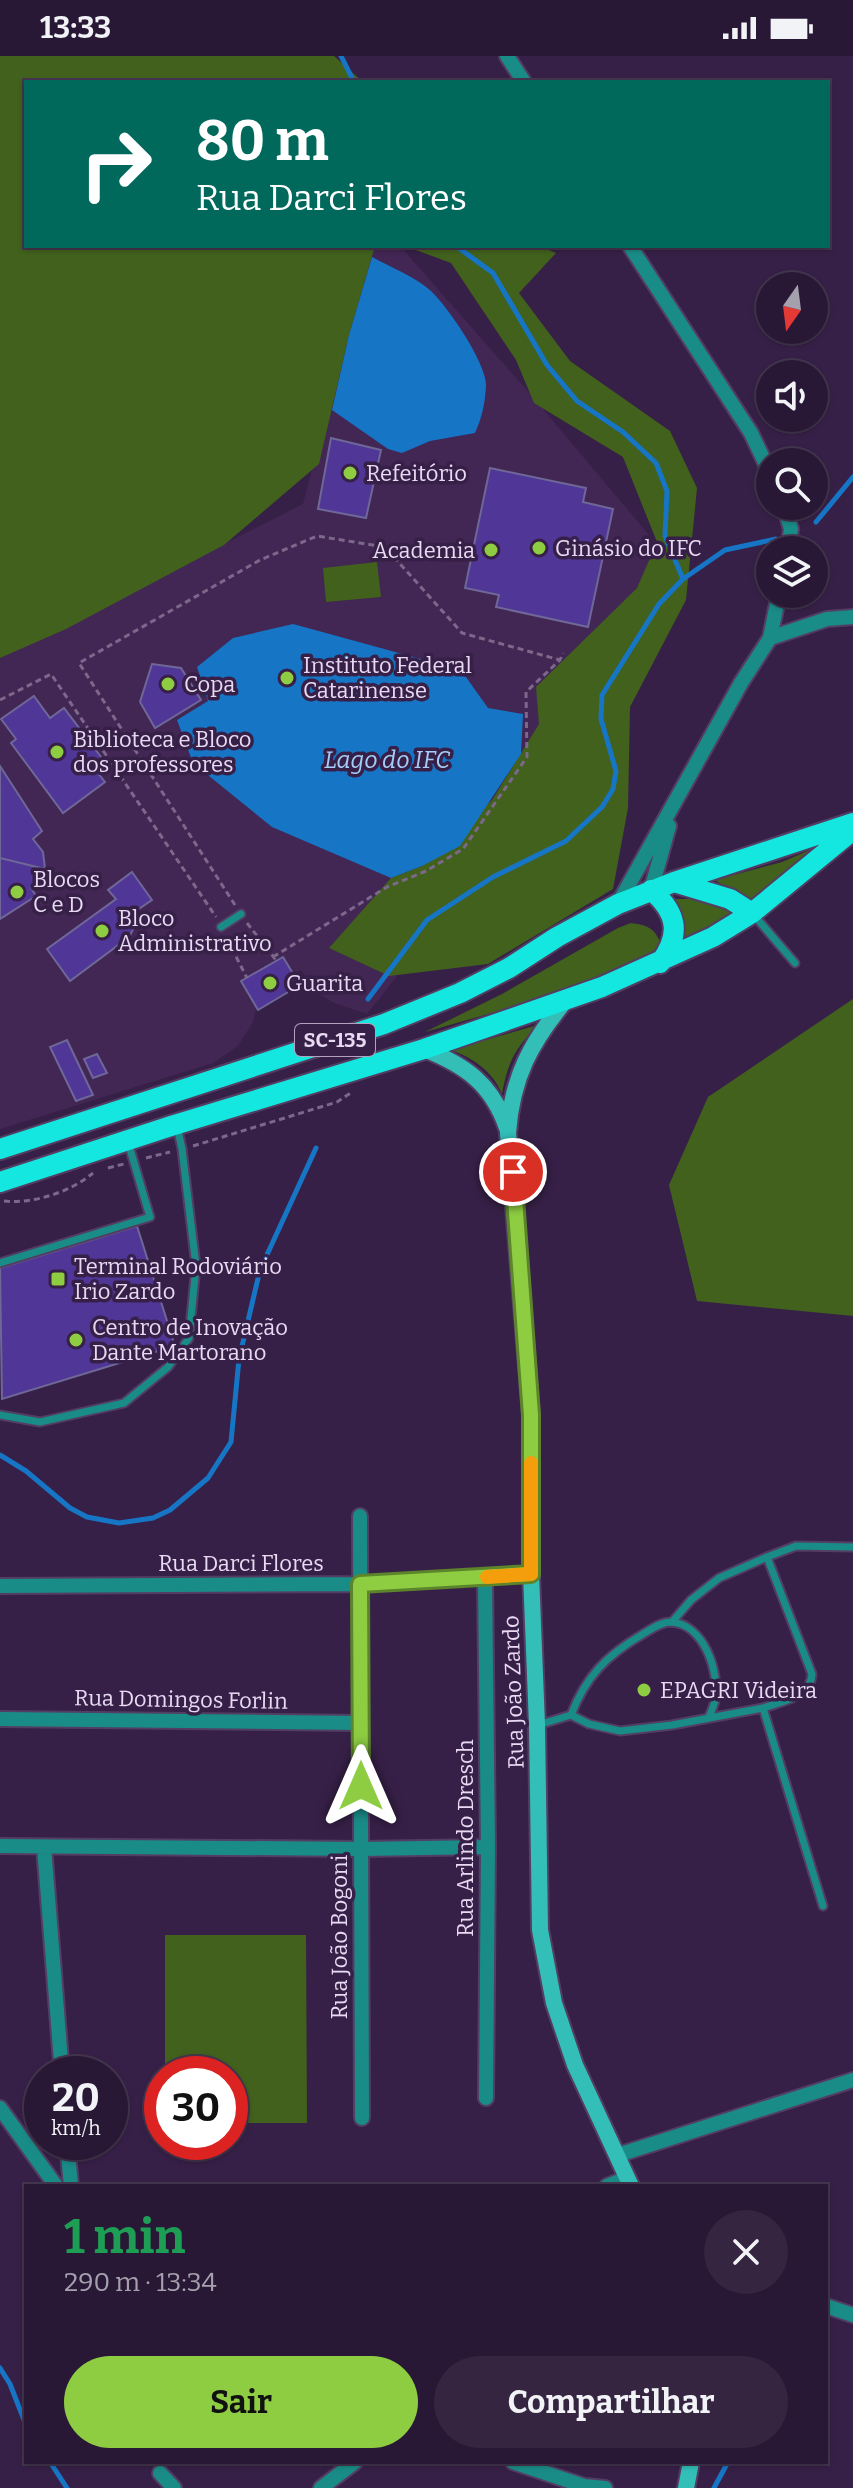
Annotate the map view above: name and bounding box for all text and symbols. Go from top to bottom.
text: 13:33 [40,10,111,46]
text: 80 m [196,108,329,175]
icon: right [64,112,168,216]
text: Rua Darci Flores [196,176,467,220]
north arrow [756,272,828,344]
map controls [756,272,828,608]
button: sound [756,360,828,432]
button: search [756,448,828,520]
place label: Refeitório [366,460,467,487]
marker: Refeitório [341,464,359,482]
place label: Ginásio do IFC [555,535,702,562]
button: layers [756,536,828,608]
place label: Academia [373,537,475,564]
marker: Ginásio do IFC [530,539,548,557]
marker: Academia [482,541,500,559]
place label: Instituto Federal Catarinense [303,652,472,704]
marker: Instituto Federal Catarinense [278,669,296,687]
place label: Copa [184,671,235,698]
marker: Copa [159,675,177,693]
place label: Biblioteca e Bloco dos professores [73,726,251,778]
marker: Biblioteca e Bloco dos professores [48,743,66,761]
water label: Lago do IFC [324,746,450,774]
place label: Blocos C e D [33,866,100,918]
marker: Blocos C e D [8,883,26,901]
place label: Bloco Administrativo [118,905,272,957]
marker: Bloco Administrativo [93,922,111,940]
place label: Guarita [286,970,363,997]
marker: Guarita [261,974,279,992]
road number: SC-135 [295,1024,375,1056]
pin [479,1138,547,1206]
icon: arrive [491,1150,535,1194]
place label: Terminal Rodoviário Irio Zardo [74,1253,282,1305]
marker: Terminal Rodoviário Irio Zardo [49,1270,67,1288]
place label: Centro de Inovação Dante Martorano [92,1314,288,1366]
marker: Centro de Inovação Dante Martorano [67,1331,85,1349]
street label: Rua Darci Flores [158,1550,324,1577]
street label: Rua João Zardo [497,1615,530,1769]
place label: EPAGRI Videira [660,1677,817,1704]
marker: EPAGRI Videira [635,1681,653,1699]
street label: Rua Domingos Forlin [74,1684,288,1715]
street label: Rua Arlindo Dresch [452,1739,479,1937]
position arrow [319,1744,403,1828]
street label: Rua João Bogoni [326,1854,353,2019]
speed limit sign: 30 [144,2056,248,2160]
text: 20 [52,2074,100,2122]
text: km/h [51,2116,101,2140]
text: 1 min [64,2208,185,2266]
button: close [704,2210,788,2294]
text: 290 m · 13:34 [64,2267,217,2298]
button: Sair [64,2356,418,2448]
button: Compartilhar [434,2356,788,2448]

